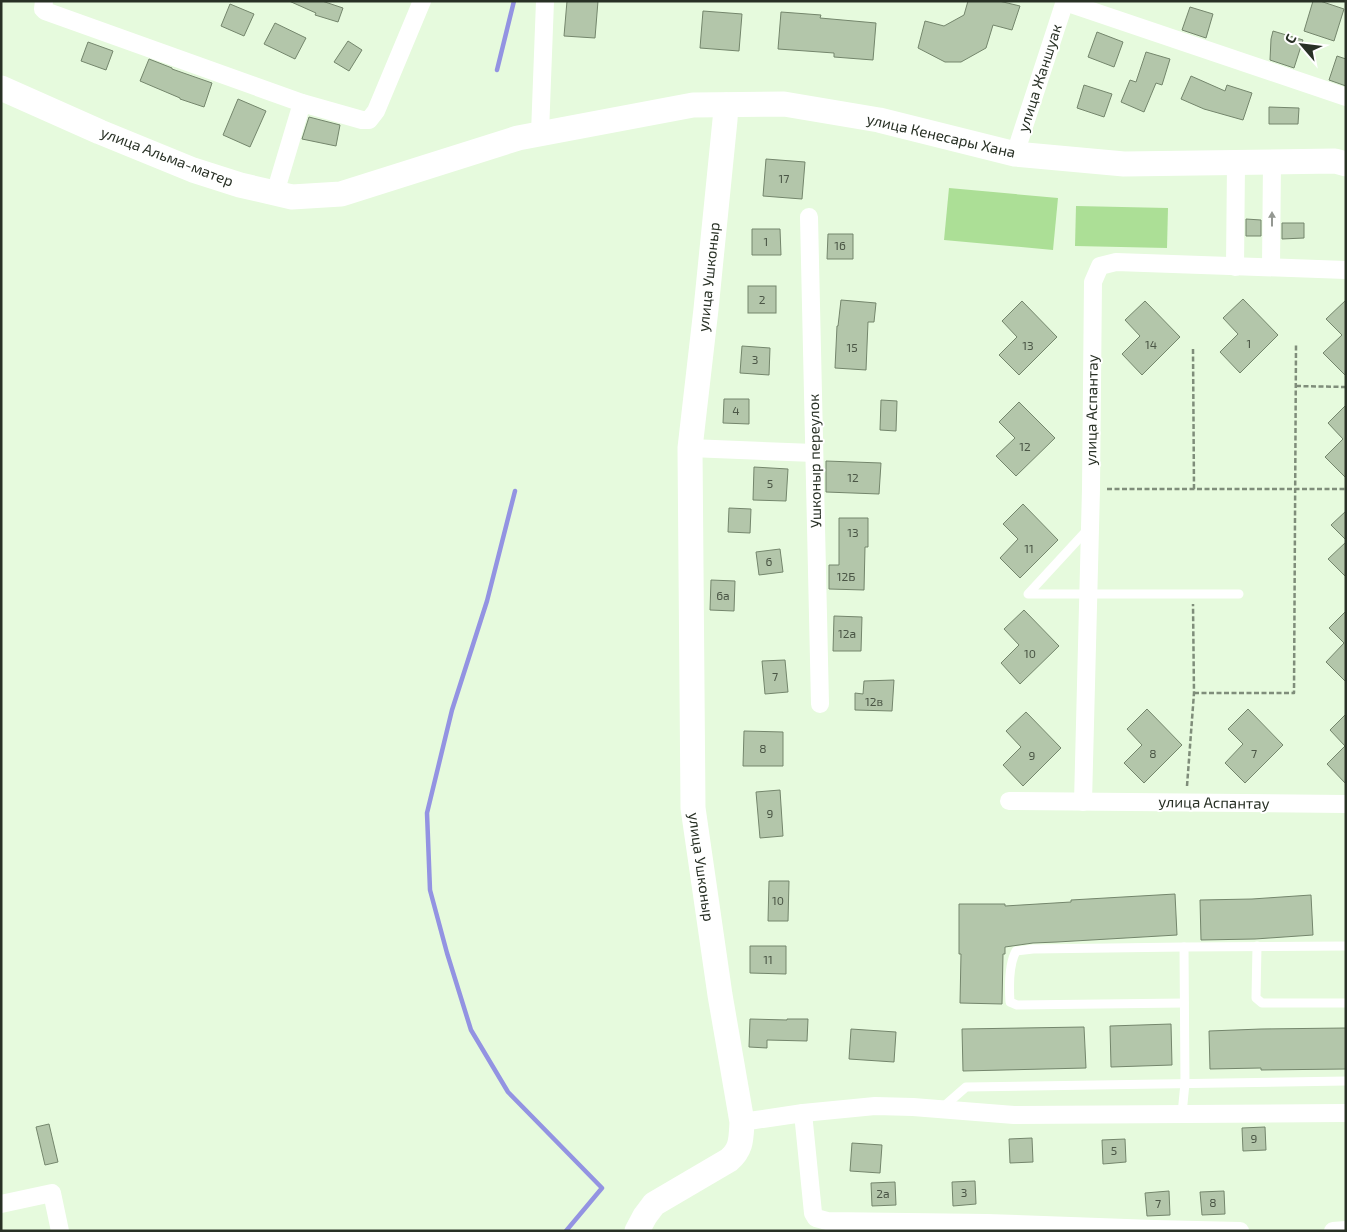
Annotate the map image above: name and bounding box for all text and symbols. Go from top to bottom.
north arrow [1277,20,1327,70]
street label: улица Жаншуак [1013,22,1066,134]
text: С [1281,31,1300,46]
street label: улица Кенесары Хана [865,109,1017,162]
street label: улица Альма-матер [98,122,236,191]
house number: 17 [779,171,789,185]
one-way arrow [1268,210,1276,226]
street label: улица Ушконыр [693,221,724,333]
house number: 1 [764,234,768,248]
house number: 16 [834,238,846,252]
house number: 2 [759,292,766,306]
house number: 1 [1247,336,1251,350]
house number: 14 [1145,337,1157,351]
house number: 13 [1022,338,1034,352]
house number: 15 [846,340,858,354]
house number: 3 [752,352,758,366]
street label: улица Аспантау [1081,354,1102,466]
street label: Ушконыр переулок [804,394,825,528]
house number: 4 [732,403,740,417]
house number: 12 [1019,439,1031,453]
house number: 12 [847,470,859,484]
house number: 5 [767,476,773,490]
house number: 13 [847,525,859,539]
house number: 11 [1024,541,1034,555]
house number: 6 [766,554,773,568]
house number: 12Б [837,569,855,583]
house number: 6а [716,588,730,602]
house number: 12а [838,626,856,640]
house number: 10 [1024,646,1036,660]
house number: 7 [772,669,778,683]
house number: 12в [865,694,883,708]
house number: 8 [759,741,767,755]
house number: 8 [1149,746,1157,760]
house number: 7 [1251,746,1257,760]
house number: 9 [1029,748,1036,762]
street label: улица Аспантау [1158,792,1270,813]
house number: 9 [767,806,774,820]
street label: улица Ушконыр [684,811,719,923]
house number: 10 [772,893,784,907]
house number: 11 [763,952,773,966]
house number: 9 [1251,1131,1258,1145]
house number: 5 [1111,1143,1117,1157]
house number: 3 [961,1185,967,1199]
house number: 2а [876,1186,890,1200]
house number: 8 [1209,1195,1217,1209]
house number: 7 [1155,1196,1161,1210]

